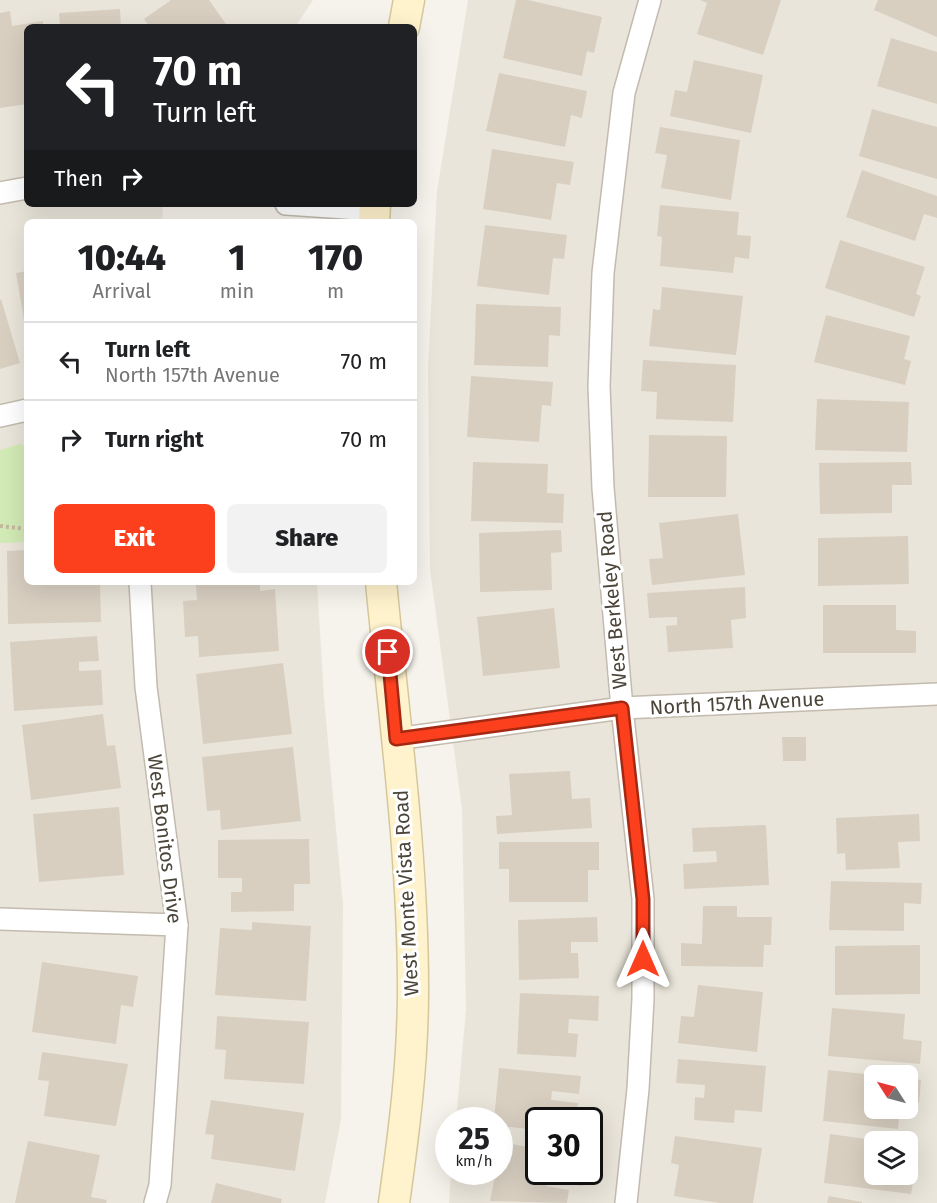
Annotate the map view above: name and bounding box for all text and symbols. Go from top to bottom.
text: 70 m [153,46,242,96]
icon: left [54,48,132,126]
text: Turn left [153,97,256,129]
icon: right [115,162,148,195]
text: Then [54,165,103,192]
text: 10:44 [78,236,166,280]
text: 1 [229,236,246,280]
text: 170 [308,236,363,280]
text: Arrival [93,279,151,303]
text: min [220,279,254,303]
text: m [327,279,344,303]
text: Turn left [105,336,190,363]
icon: left [54,345,87,378]
text: 70 m [341,348,387,375]
text: North 157th Avenue [105,363,280,387]
icon: right [54,423,87,456]
text: Turn right [105,426,204,453]
text: 70 m [341,426,387,453]
button: Exit [54,504,215,573]
button: Share [227,504,387,573]
street label: West Berkeley Road [592,510,632,690]
pin [362,626,413,677]
icon: arrive [371,635,404,668]
street label: North 157th Avenue [649,686,825,720]
street label: West Bonitos Drive [143,753,187,925]
street label: West Monte Vista Road [389,789,423,997]
position arrow [611,927,675,991]
north arrow [864,1065,918,1119]
map controls [864,1065,918,1185]
speed limit sign: 30 [525,1107,603,1185]
text: 25 [458,1121,490,1157]
button: layers [864,1131,918,1185]
text: km/h [455,1152,493,1170]

